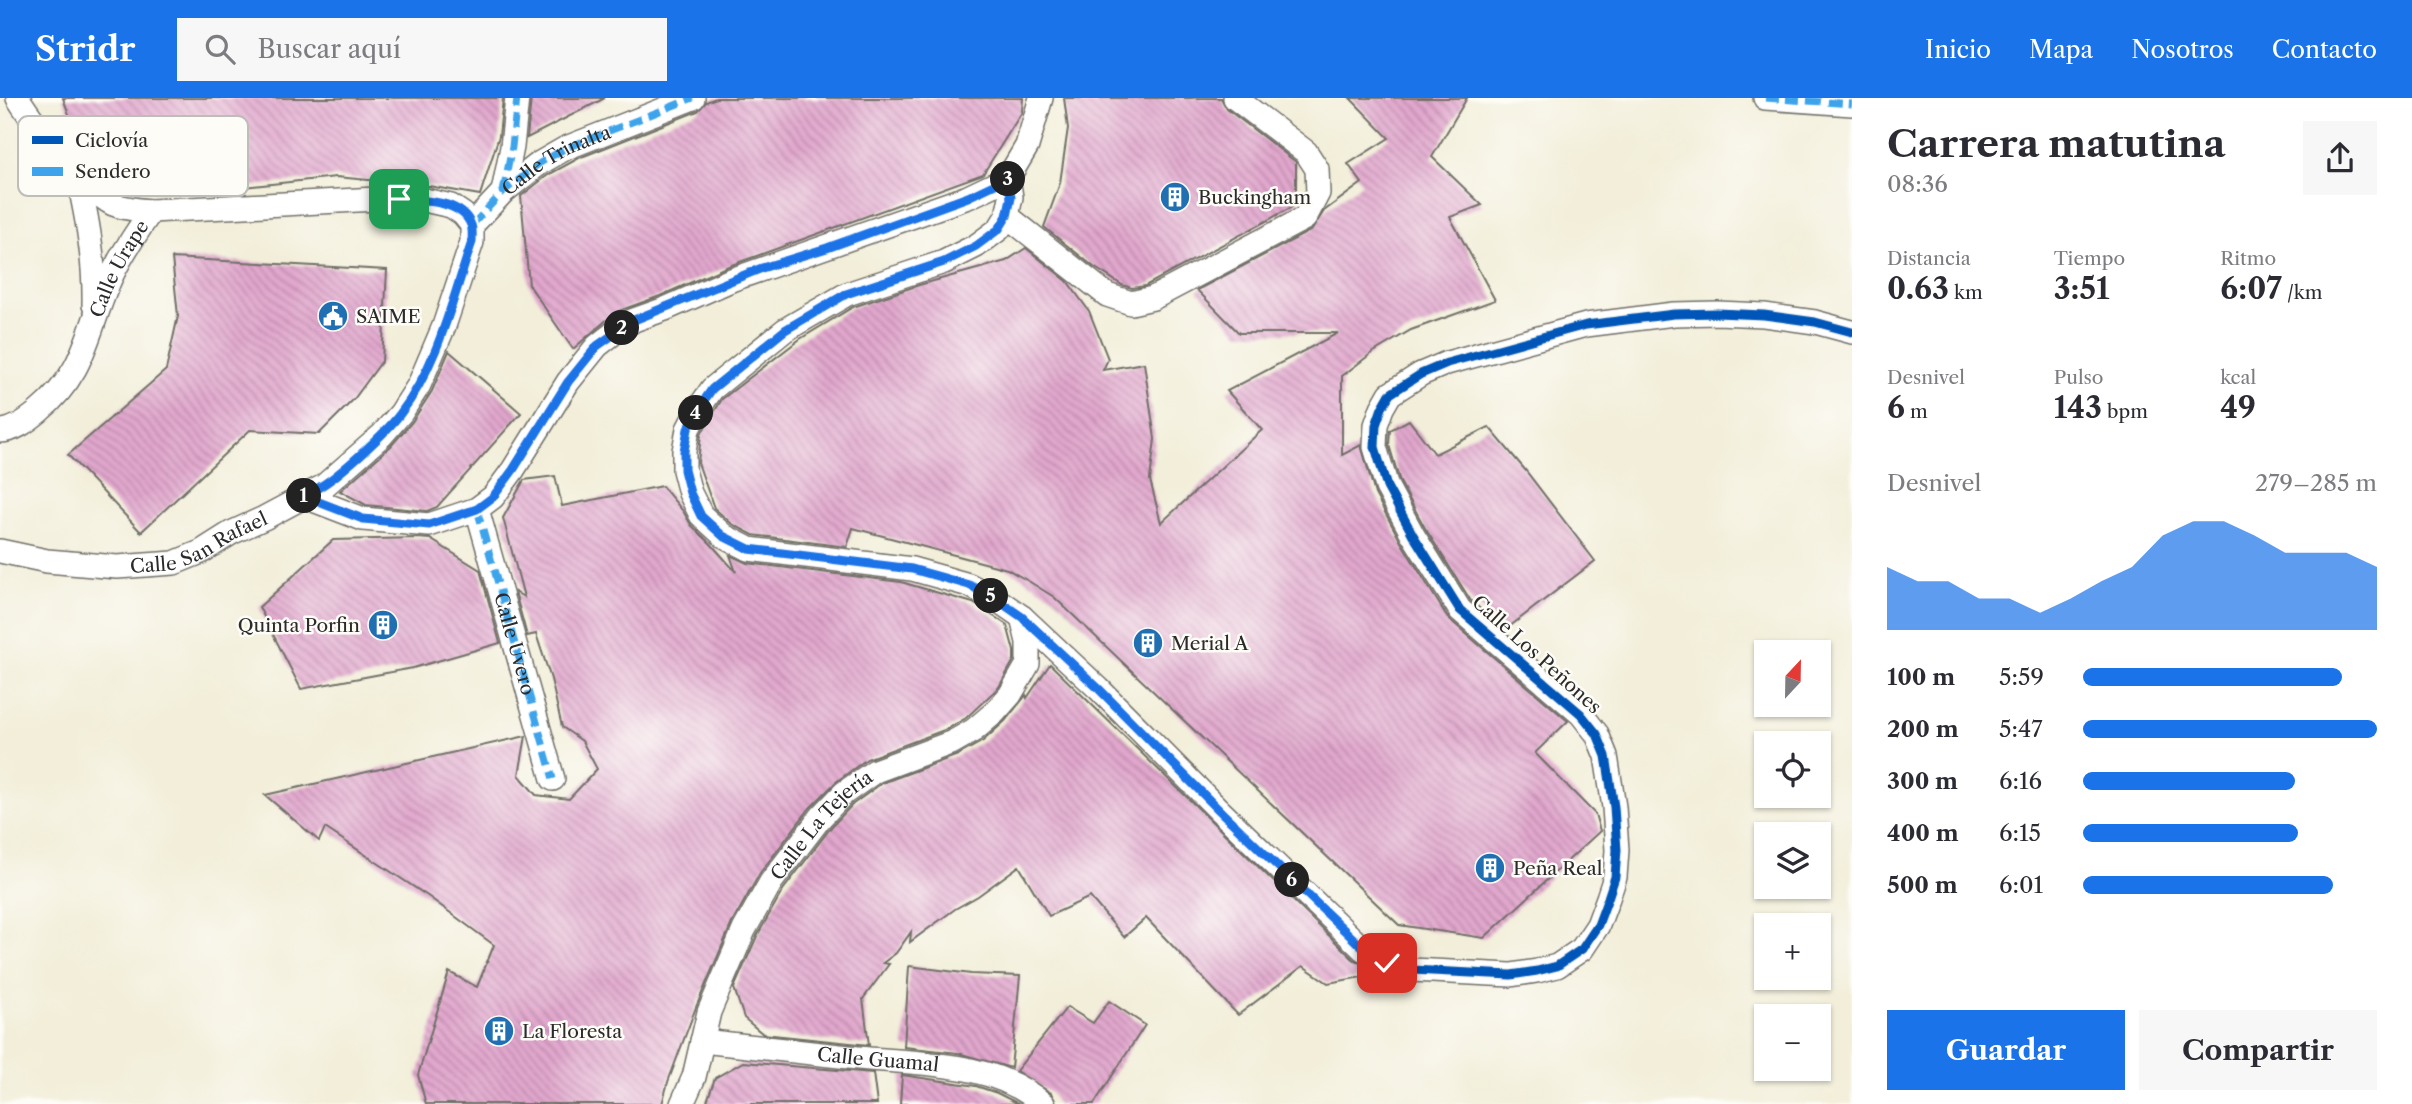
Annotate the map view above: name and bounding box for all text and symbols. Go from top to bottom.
search box [177,18,667,81]
text: Stridr [35,29,135,70]
icon: search [201,30,239,68]
text: Buscar aquí [257,33,401,65]
text: Inicio [1925,35,1991,64]
text: Mapa [2029,35,2093,64]
text: Nosotros [2131,35,2234,64]
text: Contacto [2272,35,2377,64]
legend [18,116,248,196]
text: Carrera matutina [1887,120,2226,167]
street label: Calle Trinalta [497,121,614,201]
button: share [2303,121,2377,195]
text: Ciclovía [75,129,148,152]
text: Sendero [75,160,151,183]
pin: 3 [990,162,1026,196]
text: 3 [1002,167,1013,190]
pin [369,169,429,229]
text: 08:36 [1887,170,1948,198]
icon: arrive [380,180,418,218]
building icon: Buckingham [1158,180,1192,214]
place label: Buckingham [1198,186,1312,209]
street label: Calle Urape [85,216,154,320]
text: Distancia [1887,247,1971,270]
text: Tiempo [2054,247,2125,270]
text: Ritmo [2220,247,2276,270]
text: 0.63 [1887,270,1949,307]
text: 3:51 [2054,270,2110,307]
text: 6:07 [2220,270,2282,307]
text: km [1949,281,1983,304]
text: /km [2282,281,2323,304]
public building icon: SAIME [316,299,350,333]
place label: SAIME [356,305,421,328]
pin: 2 [604,310,640,345]
text: 2 [616,316,627,339]
text: Desnivel [1887,366,1965,389]
text: Pulso [2054,366,2103,389]
text: kcal [2220,366,2256,389]
text: 6 [1887,389,1905,426]
text: 143 [2054,389,2102,426]
text: 49 [2220,389,2256,426]
pin: 4 [678,396,714,430]
text: m [1905,400,1928,423]
text: bpm [2102,400,2148,423]
text: 4 [690,401,701,424]
text: Desnivel [1887,469,1981,497]
text: 279–285 m [2255,469,2377,497]
pin: 1 [286,478,322,514]
text: 1 [299,484,308,507]
street label: Calle San Rafael [129,507,271,578]
pin: 5 [974,578,1009,614]
text: 5 [985,584,996,607]
street label: Calle Uvero [489,590,540,698]
street label: Calle Los Peñones [1467,590,1606,718]
building icon: Quinta Porfin [366,608,400,642]
place label: Quinta Porfin [238,614,360,637]
building icon: Merial A [1131,626,1165,660]
place label: Merial A [1171,632,1249,655]
north arrow [1754,640,1830,718]
map controls [1754,640,1831,1081]
text: 100 m [1887,663,1955,691]
text: 5:59 [1999,663,2044,691]
text: 200 m [1887,715,1959,743]
text: 5:47 [1999,715,2043,743]
button: locate [1754,731,1831,808]
street label: Calle La Tejería [766,766,877,885]
text: 300 m [1887,767,1958,795]
text: 6:16 [1999,767,2042,795]
text: 400 m [1887,819,1959,847]
text: 6:15 [1999,819,2041,847]
button: layers [1754,822,1831,899]
building icon: Peña Real [1473,851,1507,885]
place label: Peña Real [1513,857,1603,880]
pin: 6 [1274,862,1310,898]
text: 6 [1286,868,1297,891]
text: 500 m [1887,871,1958,899]
text: 6:01 [1999,871,2043,899]
button: + [1754,913,1831,990]
pin [1357,933,1417,993]
icon: check [1368,944,1406,982]
button: − [1754,1004,1831,1081]
button: Guardar [1887,1010,2125,1090]
button: Compartir [2139,1010,2377,1090]
building icon: La Floresta [482,1014,516,1048]
place label: La Floresta [522,1020,622,1043]
street label: Calle Guamal [816,1043,941,1077]

